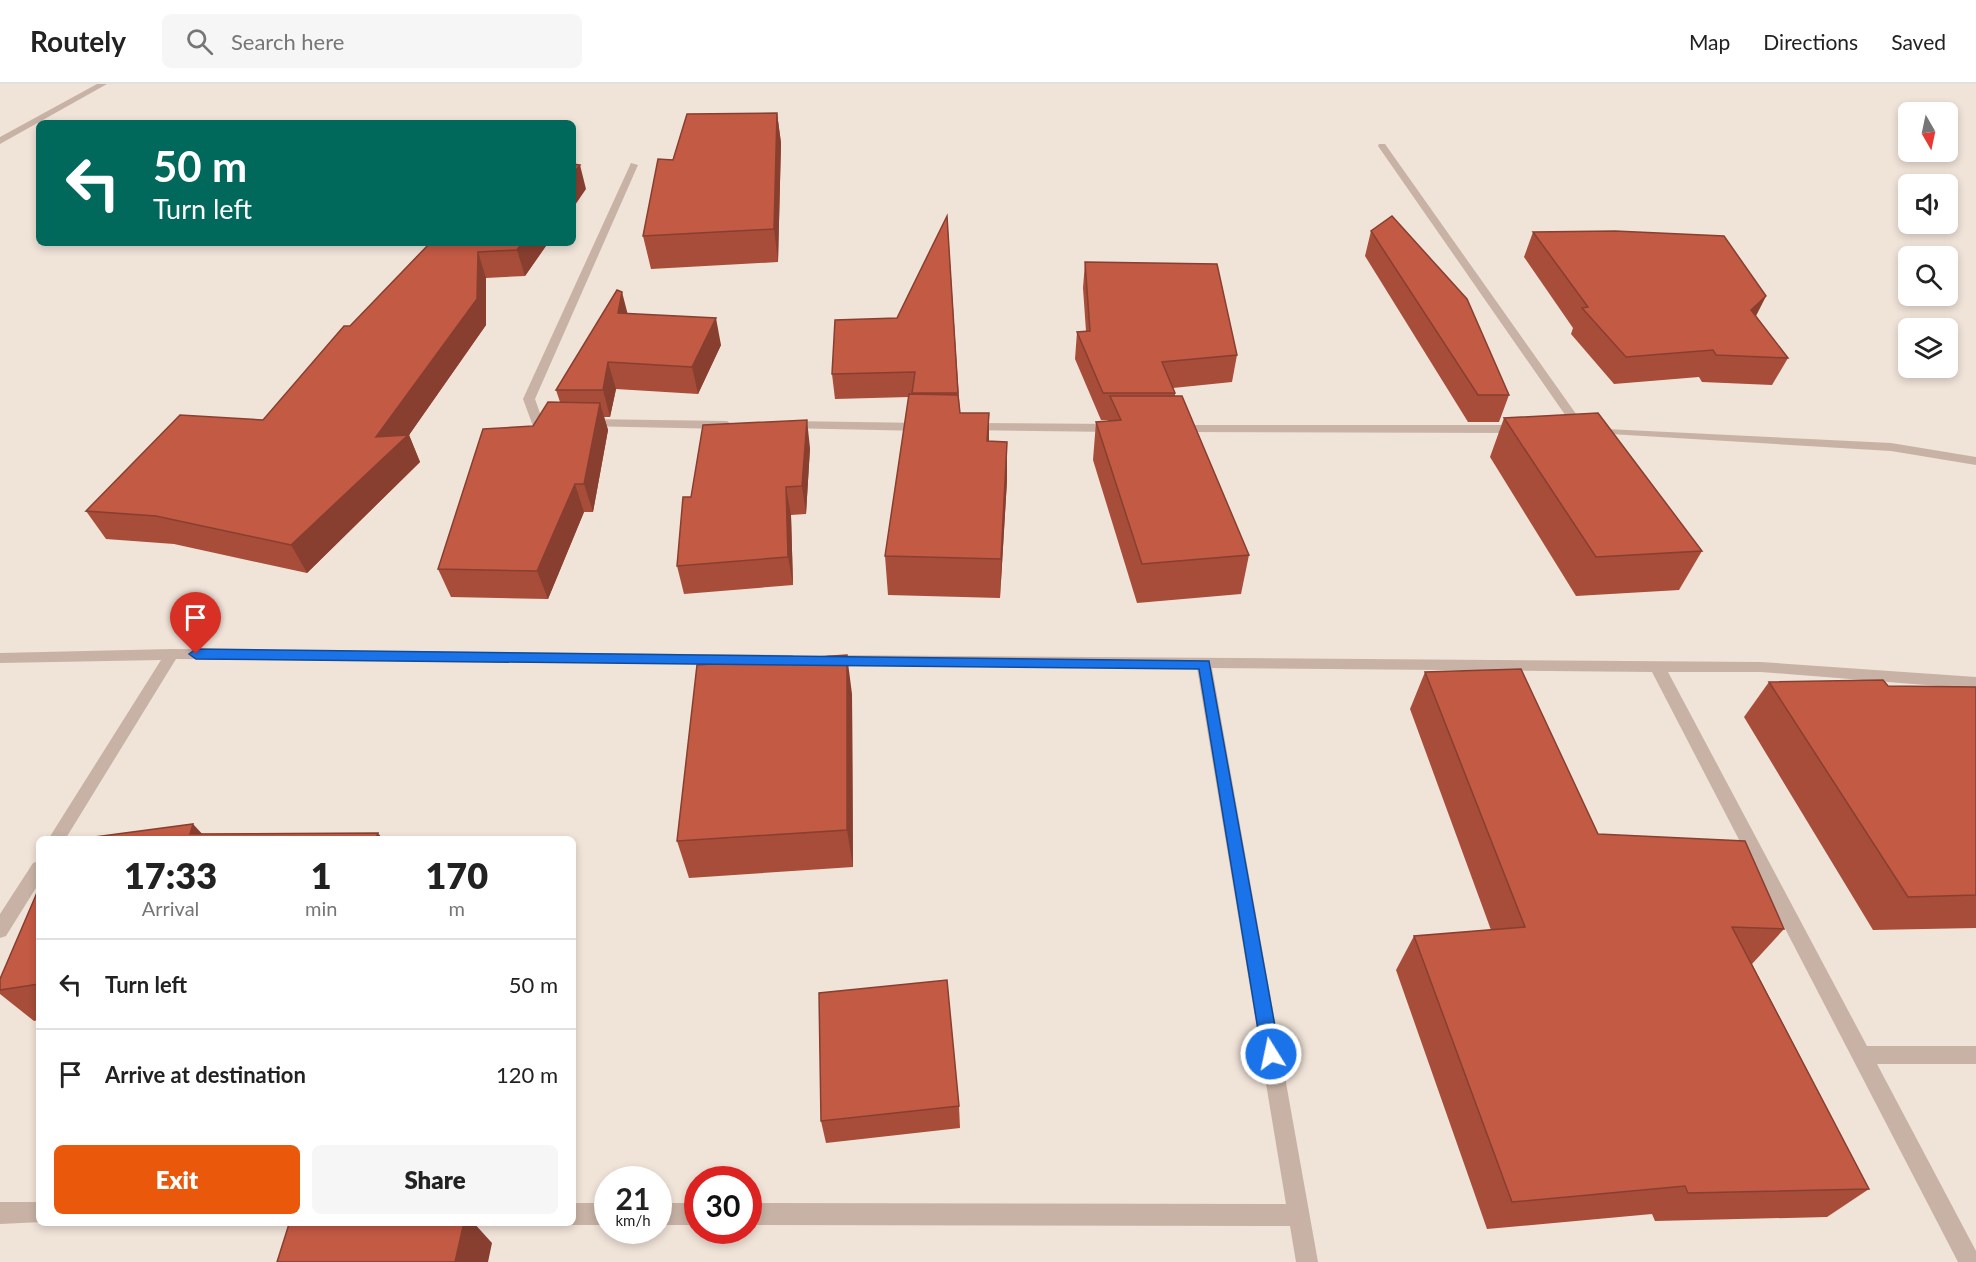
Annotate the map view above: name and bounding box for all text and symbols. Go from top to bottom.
search box [162,14,582,68]
text: Routely [30,24,126,58]
icon: search [183,25,216,58]
text: Search here [231,28,344,55]
text: Map [1689,29,1730,54]
text: Directions [1763,29,1858,54]
text: Saved [1891,29,1946,54]
north arrow [1898,102,1958,162]
map controls [1898,102,1958,378]
text: 50 m [153,141,247,191]
icon: left [54,144,132,222]
button: sound [1898,174,1958,234]
text: Turn left [153,192,252,225]
button: search [1898,246,1958,306]
button: layers [1898,318,1958,378]
pin [170,592,221,654]
icon: arrive [179,601,212,634]
text: 17:33 [124,853,217,897]
text: 1 [311,853,332,897]
text: 170 [425,853,488,897]
text: Arrival [142,896,199,920]
text: min [305,896,337,920]
text: m [448,896,465,920]
icon: left [54,968,87,1001]
text: Turn left [105,971,187,998]
text: 50 m [509,971,558,998]
position arrow [1239,1022,1303,1086]
icon: arrive [54,1058,87,1091]
text: Arrive at destination [105,1061,306,1088]
text: 120 m [496,1061,558,1088]
button: Exit [54,1145,300,1214]
button: Share [312,1145,558,1214]
speed limit sign: 30 [684,1166,762,1244]
text: 21 [616,1180,650,1216]
text: km/h [615,1211,651,1229]

